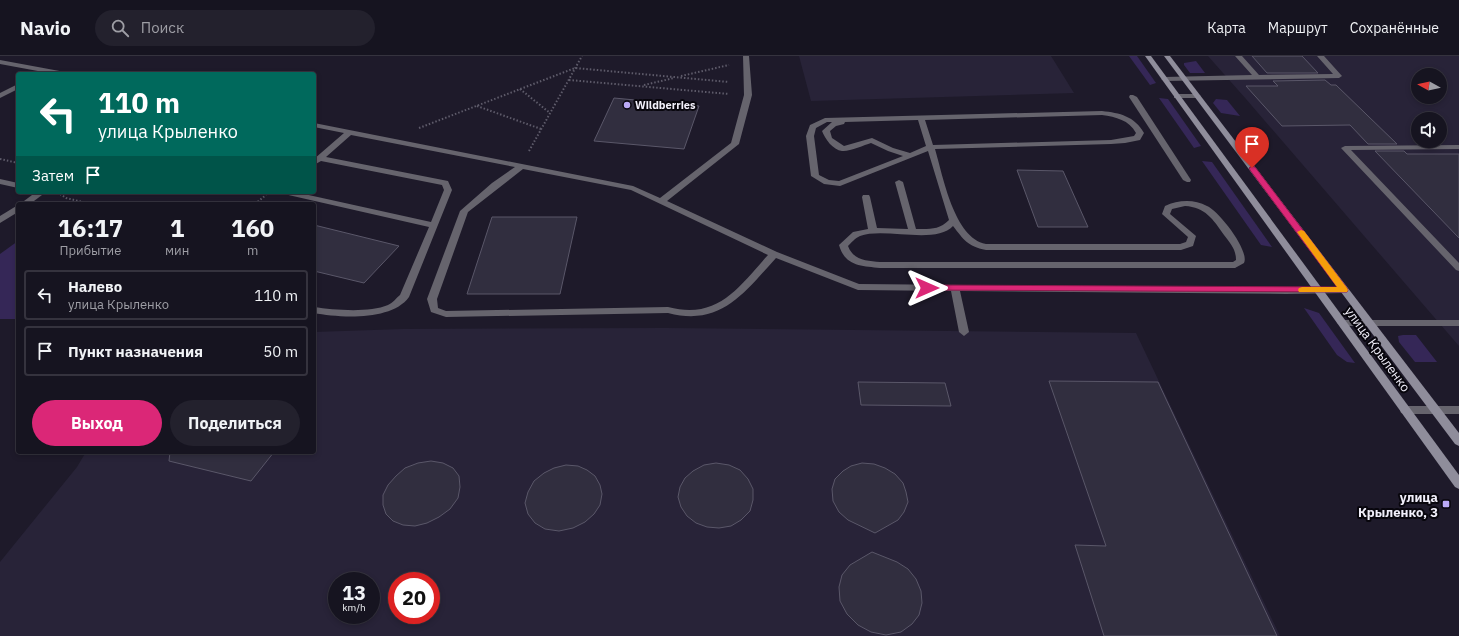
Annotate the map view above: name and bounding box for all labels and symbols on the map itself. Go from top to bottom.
north arrow [1411,68,1447,104]
place label: Wildberries [635,98,696,112]
marker: Wildberries [622,100,632,110]
pin [1235,127,1269,168]
position arrow [906,267,948,309]
street label: улица Крыленко [1341,303,1414,395]
place label: улица Крыленко, 3 [1358,489,1438,521]
marker: улица Крыленко, 3 [1441,499,1451,509]
speed limit sign: 20 [388,572,440,624]

